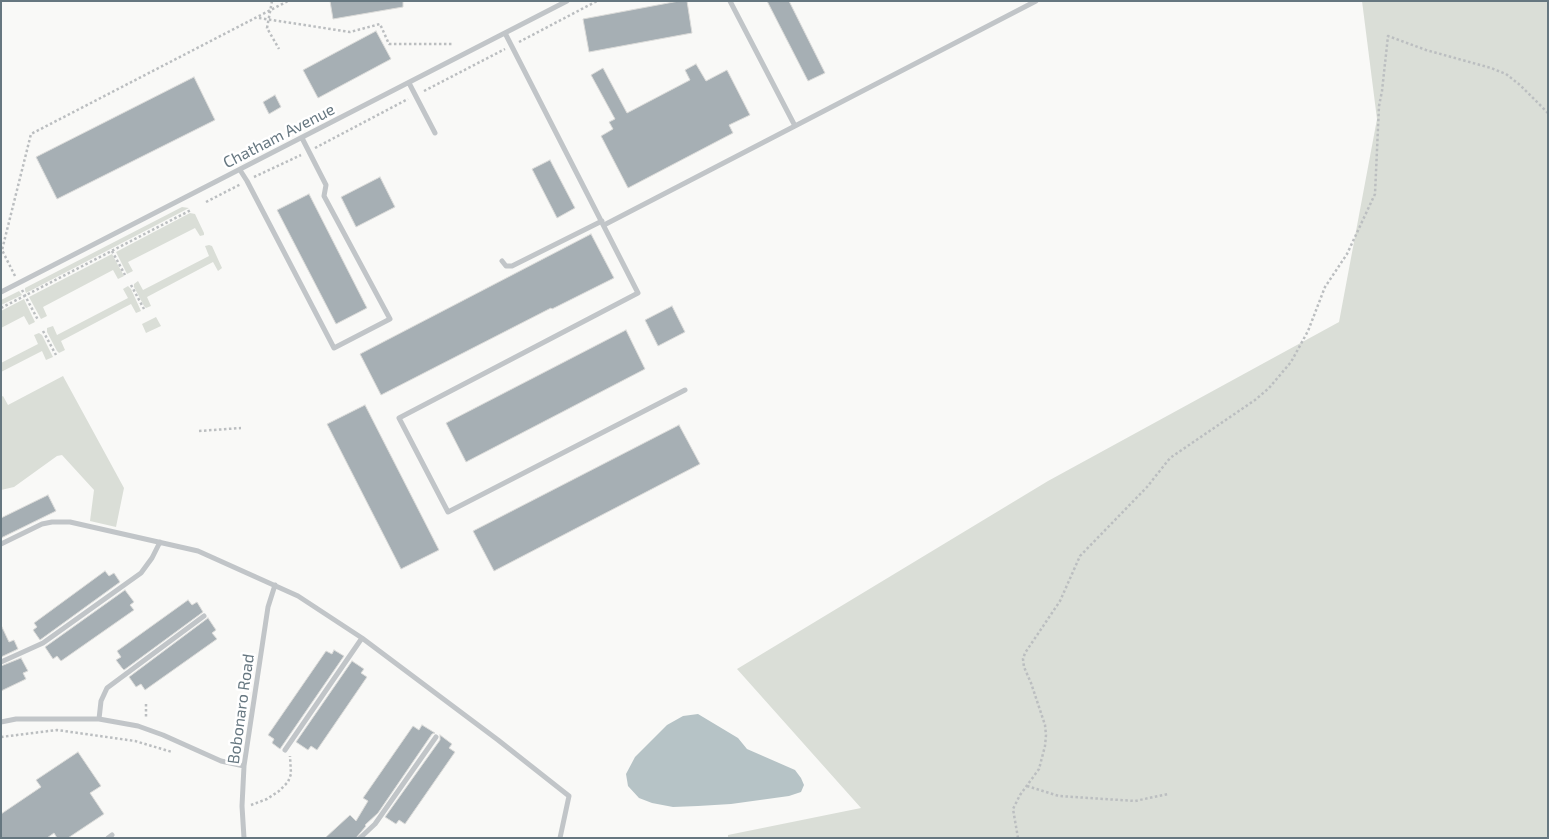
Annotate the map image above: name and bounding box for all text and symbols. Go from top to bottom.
street label: Chatham Avenue [220,100,338,172]
street label: Bobonaro Road [224,653,258,765]

